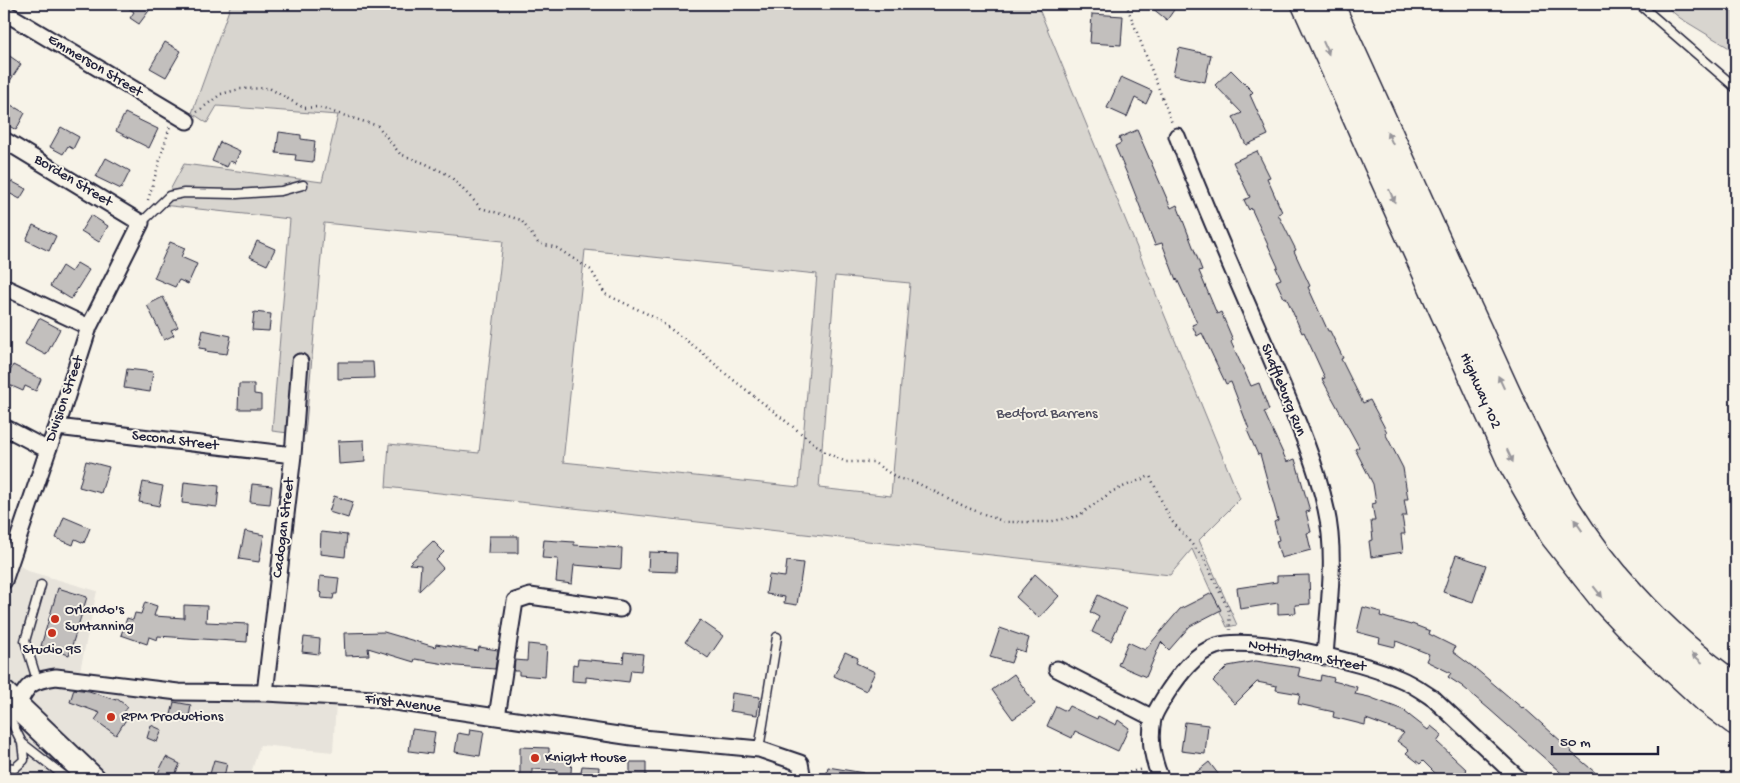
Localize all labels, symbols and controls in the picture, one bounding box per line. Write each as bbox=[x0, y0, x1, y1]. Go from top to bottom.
street label: Emmerson Street bbox=[44, 31, 147, 102]
one-way arrow bbox=[1322, 41, 1330, 55]
one-way arrow bbox=[1386, 131, 1394, 145]
street label: Borden Street bbox=[30, 150, 117, 212]
one-way arrow bbox=[1389, 189, 1397, 203]
street label: Shaffleburg Run bbox=[1256, 341, 1310, 439]
street label: Highway 102 bbox=[1455, 350, 1505, 432]
street label: Division Street bbox=[41, 352, 89, 445]
one-way arrow bbox=[1497, 375, 1505, 389]
park label: Bedford Barrens bbox=[995, 405, 1098, 423]
street label: Second Street bbox=[131, 427, 221, 455]
one-way arrow bbox=[1506, 449, 1514, 463]
street label: Cadogan Street bbox=[269, 475, 299, 579]
one-way arrow bbox=[1573, 518, 1583, 532]
one-way arrow bbox=[1593, 585, 1604, 598]
place label: Orlando's Suntanning bbox=[65, 601, 134, 636]
marker: Orlando's Suntanning bbox=[49, 613, 61, 625]
marker: Studio 95 bbox=[46, 627, 58, 639]
street label: Nottingham Street bbox=[1247, 636, 1369, 677]
place label: Studio 95 bbox=[23, 641, 82, 659]
one-way arrow bbox=[1692, 652, 1704, 664]
street label: First Avenue bbox=[363, 690, 442, 718]
place label: RPM Productions bbox=[121, 708, 224, 726]
marker: RPM Productions bbox=[105, 711, 117, 723]
scale bar bbox=[1552, 723, 1659, 755]
text: 50 m bbox=[1560, 734, 1591, 752]
place label: Knight House bbox=[545, 749, 627, 767]
marker: Knight House bbox=[529, 752, 541, 764]

